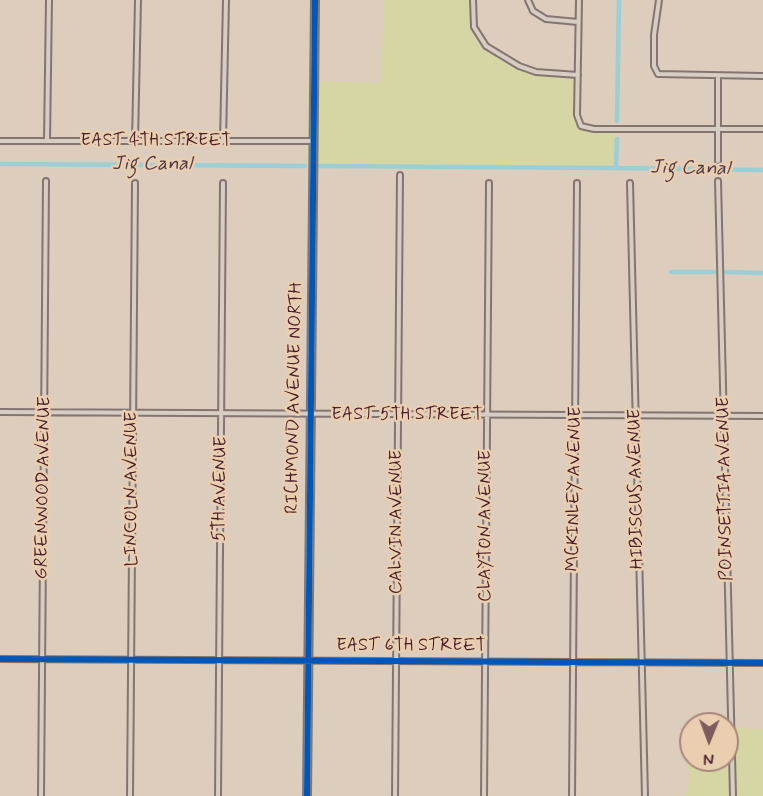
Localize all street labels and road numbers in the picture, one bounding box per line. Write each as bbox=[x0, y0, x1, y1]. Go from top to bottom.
street label: EAST 4TH STREET bbox=[81, 130, 231, 152]
street label: RICHMOND AVENUE NORTH bbox=[282, 282, 308, 514]
street label: GREENWOOD AVENUE bbox=[32, 396, 56, 580]
street label: POINSETTIA AVENUE bbox=[714, 397, 738, 581]
street label: EAST 5TH STREET bbox=[331, 404, 483, 426]
street label: MCKINLEY AVENUE bbox=[563, 406, 587, 572]
street label: HIBISCUS AVENUE bbox=[625, 409, 649, 569]
street label: LINCOLN AVENUE bbox=[121, 412, 143, 566]
street label: 5TH AVENUE bbox=[209, 436, 233, 542]
street label: CALVIN AVENUE bbox=[386, 450, 408, 594]
street label: CLAYTON AVENUE bbox=[475, 450, 497, 602]
street label: EAST 6TH STREET bbox=[336, 635, 486, 657]

